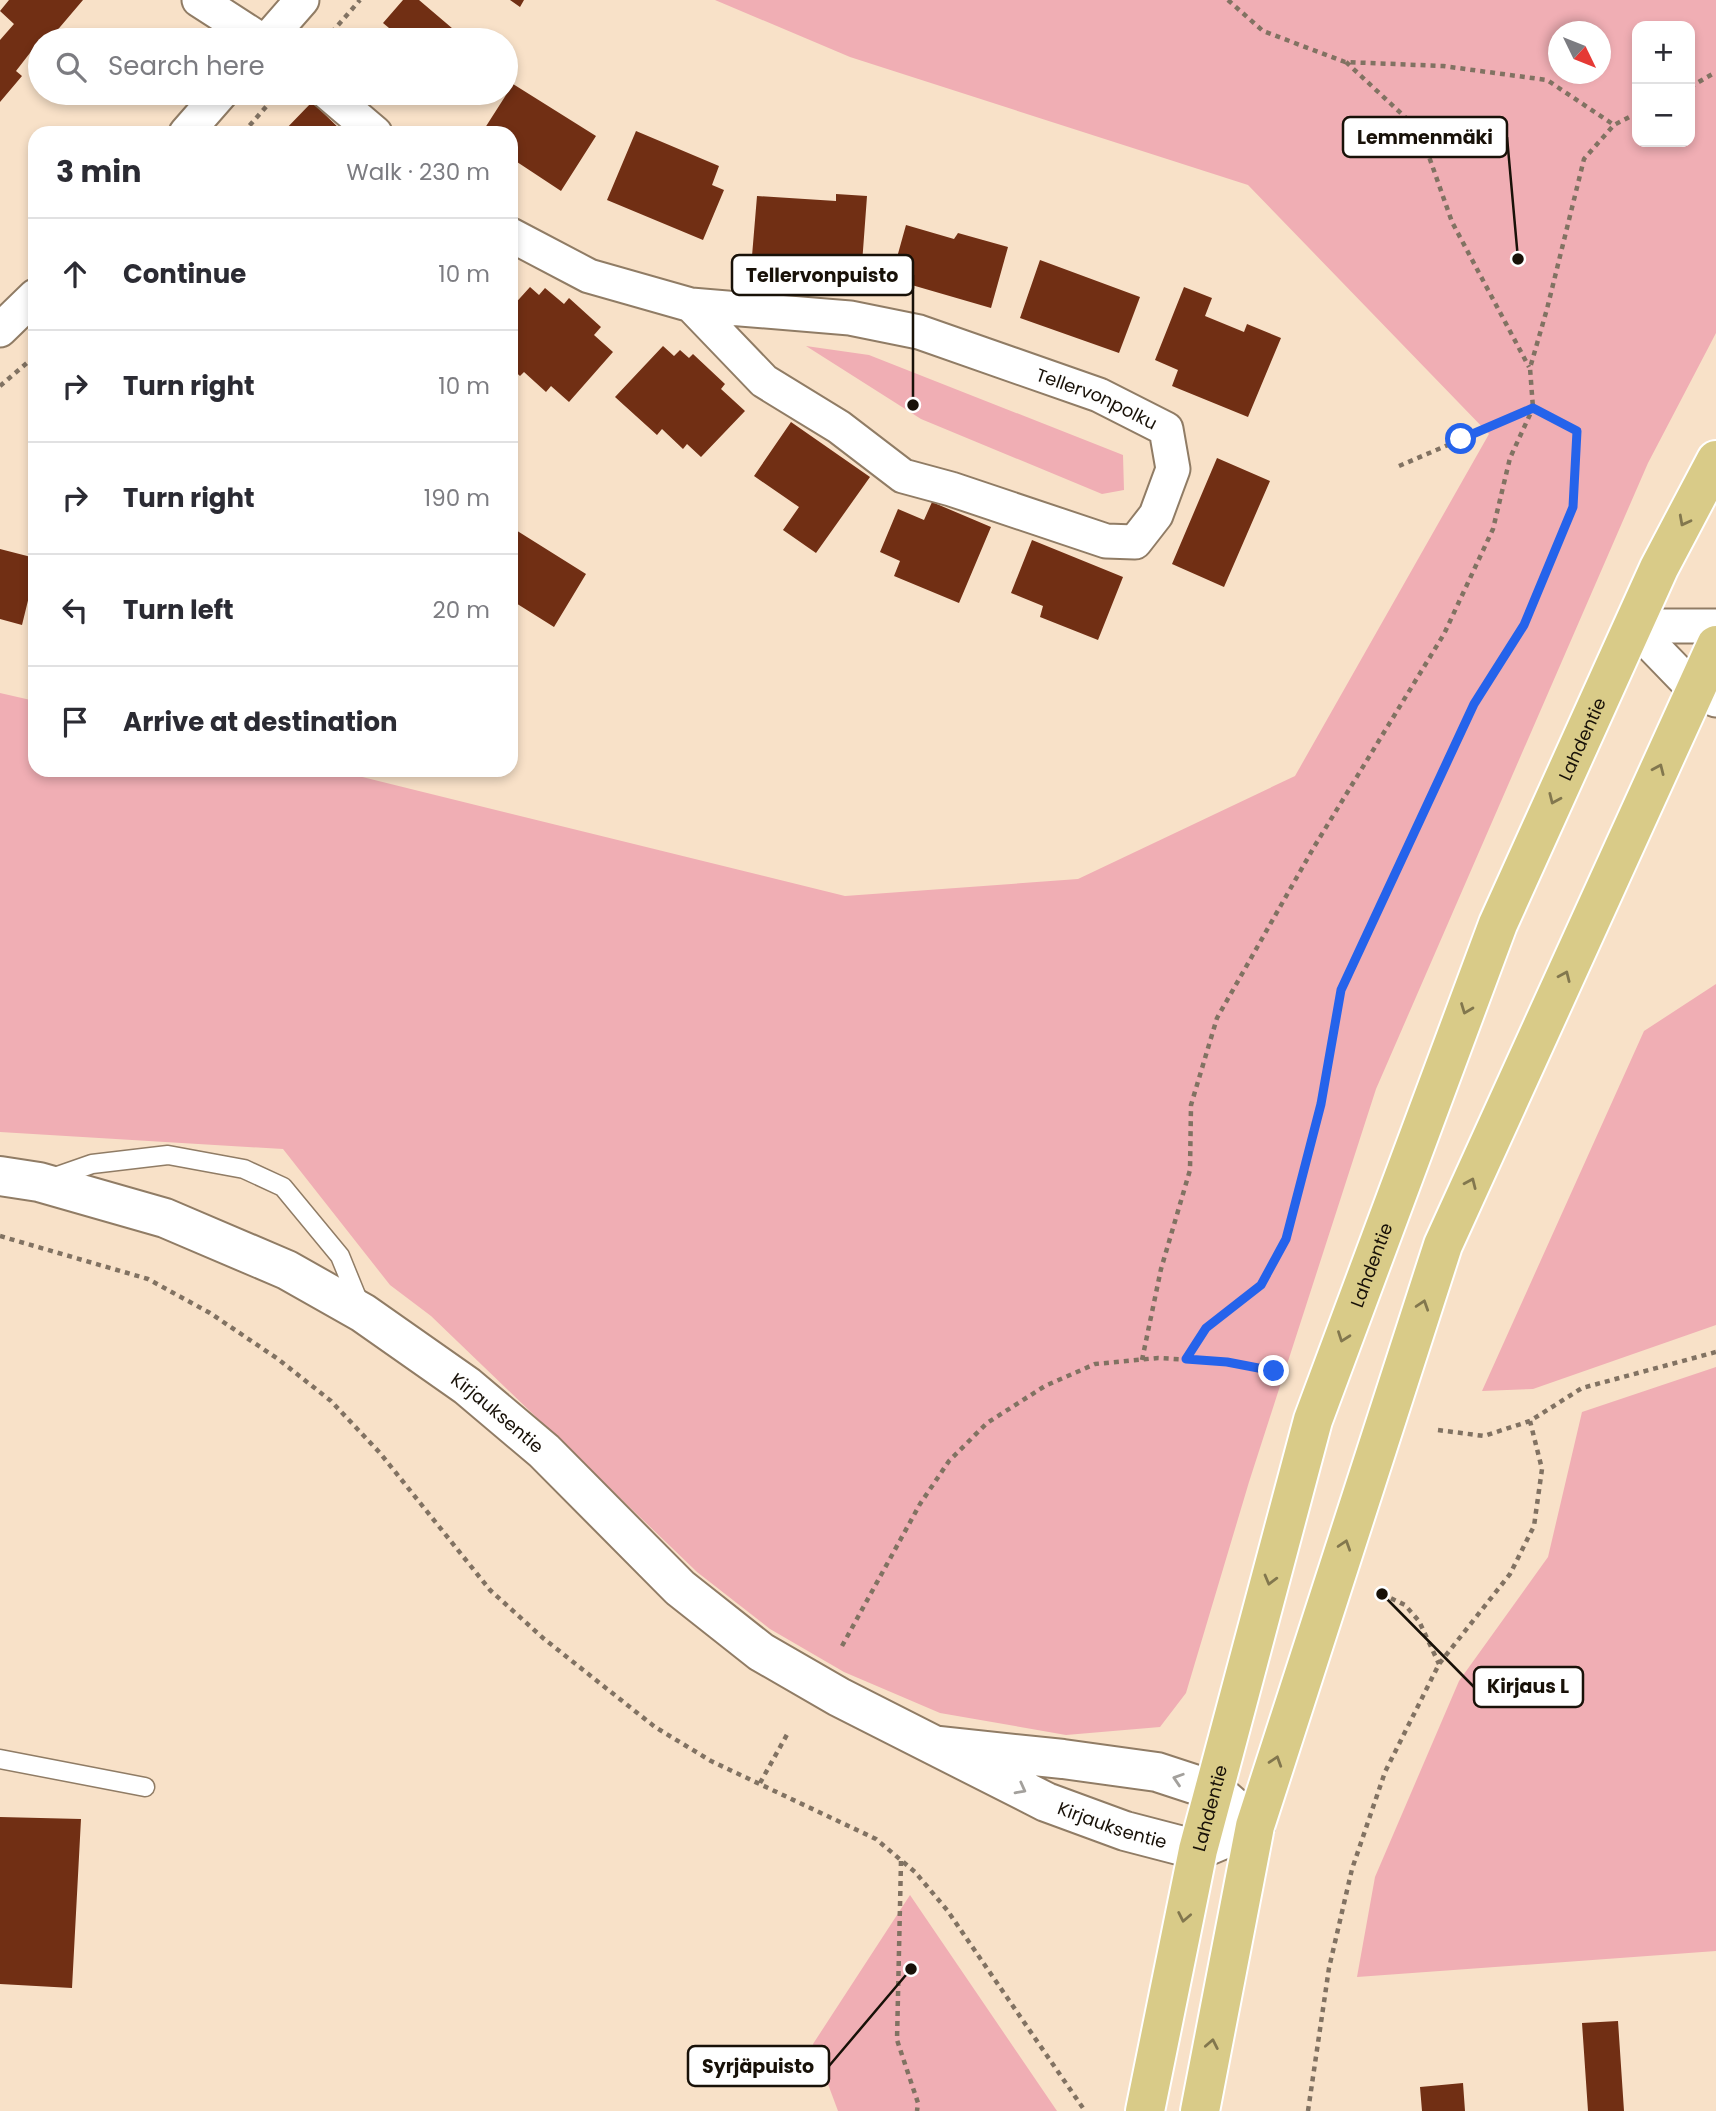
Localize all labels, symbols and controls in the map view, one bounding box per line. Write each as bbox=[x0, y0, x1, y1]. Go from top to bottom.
north arrow bbox=[1548, 21, 1611, 84]
map controls bbox=[1632, 21, 1695, 147]
button: + bbox=[1632, 21, 1695, 84]
search box bbox=[28, 28, 518, 105]
icon: search bbox=[52, 48, 90, 86]
text: Search here bbox=[108, 48, 265, 84]
button: − bbox=[1632, 84, 1695, 147]
callout: Lemmenmäki bbox=[1343, 117, 1507, 157]
text: Lemmenmäki bbox=[1357, 124, 1493, 151]
text: 3 min bbox=[56, 150, 141, 193]
text: Walk · 230 m bbox=[346, 156, 490, 188]
icon: ahead bbox=[56, 255, 94, 293]
callout: Tellervonpuisto bbox=[732, 255, 913, 295]
text: Continue bbox=[123, 256, 246, 292]
text: 10 m bbox=[438, 258, 490, 290]
text: Tellervonpuisto bbox=[746, 262, 898, 289]
street label: Tellervonpolku bbox=[1033, 361, 1162, 435]
icon: right bbox=[56, 367, 94, 405]
text: Turn right bbox=[123, 368, 255, 404]
text: 10 m bbox=[438, 370, 490, 402]
route start bbox=[1445, 423, 1476, 454]
icon: right bbox=[56, 479, 94, 517]
text: Turn right bbox=[123, 480, 255, 516]
text: 190 m bbox=[424, 482, 490, 514]
one-way arrow bbox=[1679, 513, 1693, 526]
icon: left bbox=[56, 591, 94, 629]
text: Turn left bbox=[123, 592, 234, 628]
text: 20 m bbox=[432, 594, 490, 626]
street label: Lahdentie bbox=[1552, 693, 1611, 784]
icon: arrive bbox=[56, 703, 94, 741]
text: Arrive at destination bbox=[123, 704, 398, 740]
one-way arrow bbox=[1651, 763, 1665, 776]
one-way arrow bbox=[1548, 792, 1562, 805]
one-way arrow bbox=[1557, 971, 1571, 983]
one-way arrow bbox=[1460, 1002, 1474, 1014]
one-way arrow bbox=[1463, 1178, 1477, 1190]
street label: Lahdentie bbox=[1344, 1219, 1398, 1311]
one-way arrow bbox=[1415, 1299, 1429, 1312]
one-way arrow bbox=[1337, 1330, 1351, 1342]
route end bbox=[1258, 1355, 1289, 1386]
street label: Kirjauksentie bbox=[446, 1366, 549, 1458]
one-way arrow bbox=[1337, 1539, 1351, 1551]
one-way arrow bbox=[1264, 1574, 1278, 1586]
callout: Kirjaus L bbox=[1474, 1667, 1583, 1707]
text: Kirjaus L bbox=[1487, 1673, 1569, 1700]
one-way arrow bbox=[1267, 1756, 1282, 1768]
street label: Lahdentie bbox=[1186, 1762, 1233, 1854]
one-way arrow bbox=[1172, 1772, 1184, 1787]
one-way arrow bbox=[1014, 1781, 1026, 1794]
street label: Kirjauksentie bbox=[1054, 1795, 1170, 1854]
one-way arrow bbox=[1178, 1911, 1193, 1923]
one-way arrow bbox=[1204, 2038, 1219, 2050]
callout: Syrjäpuisto bbox=[688, 2046, 829, 2086]
text: Syrjäpuisto bbox=[702, 2053, 814, 2080]

